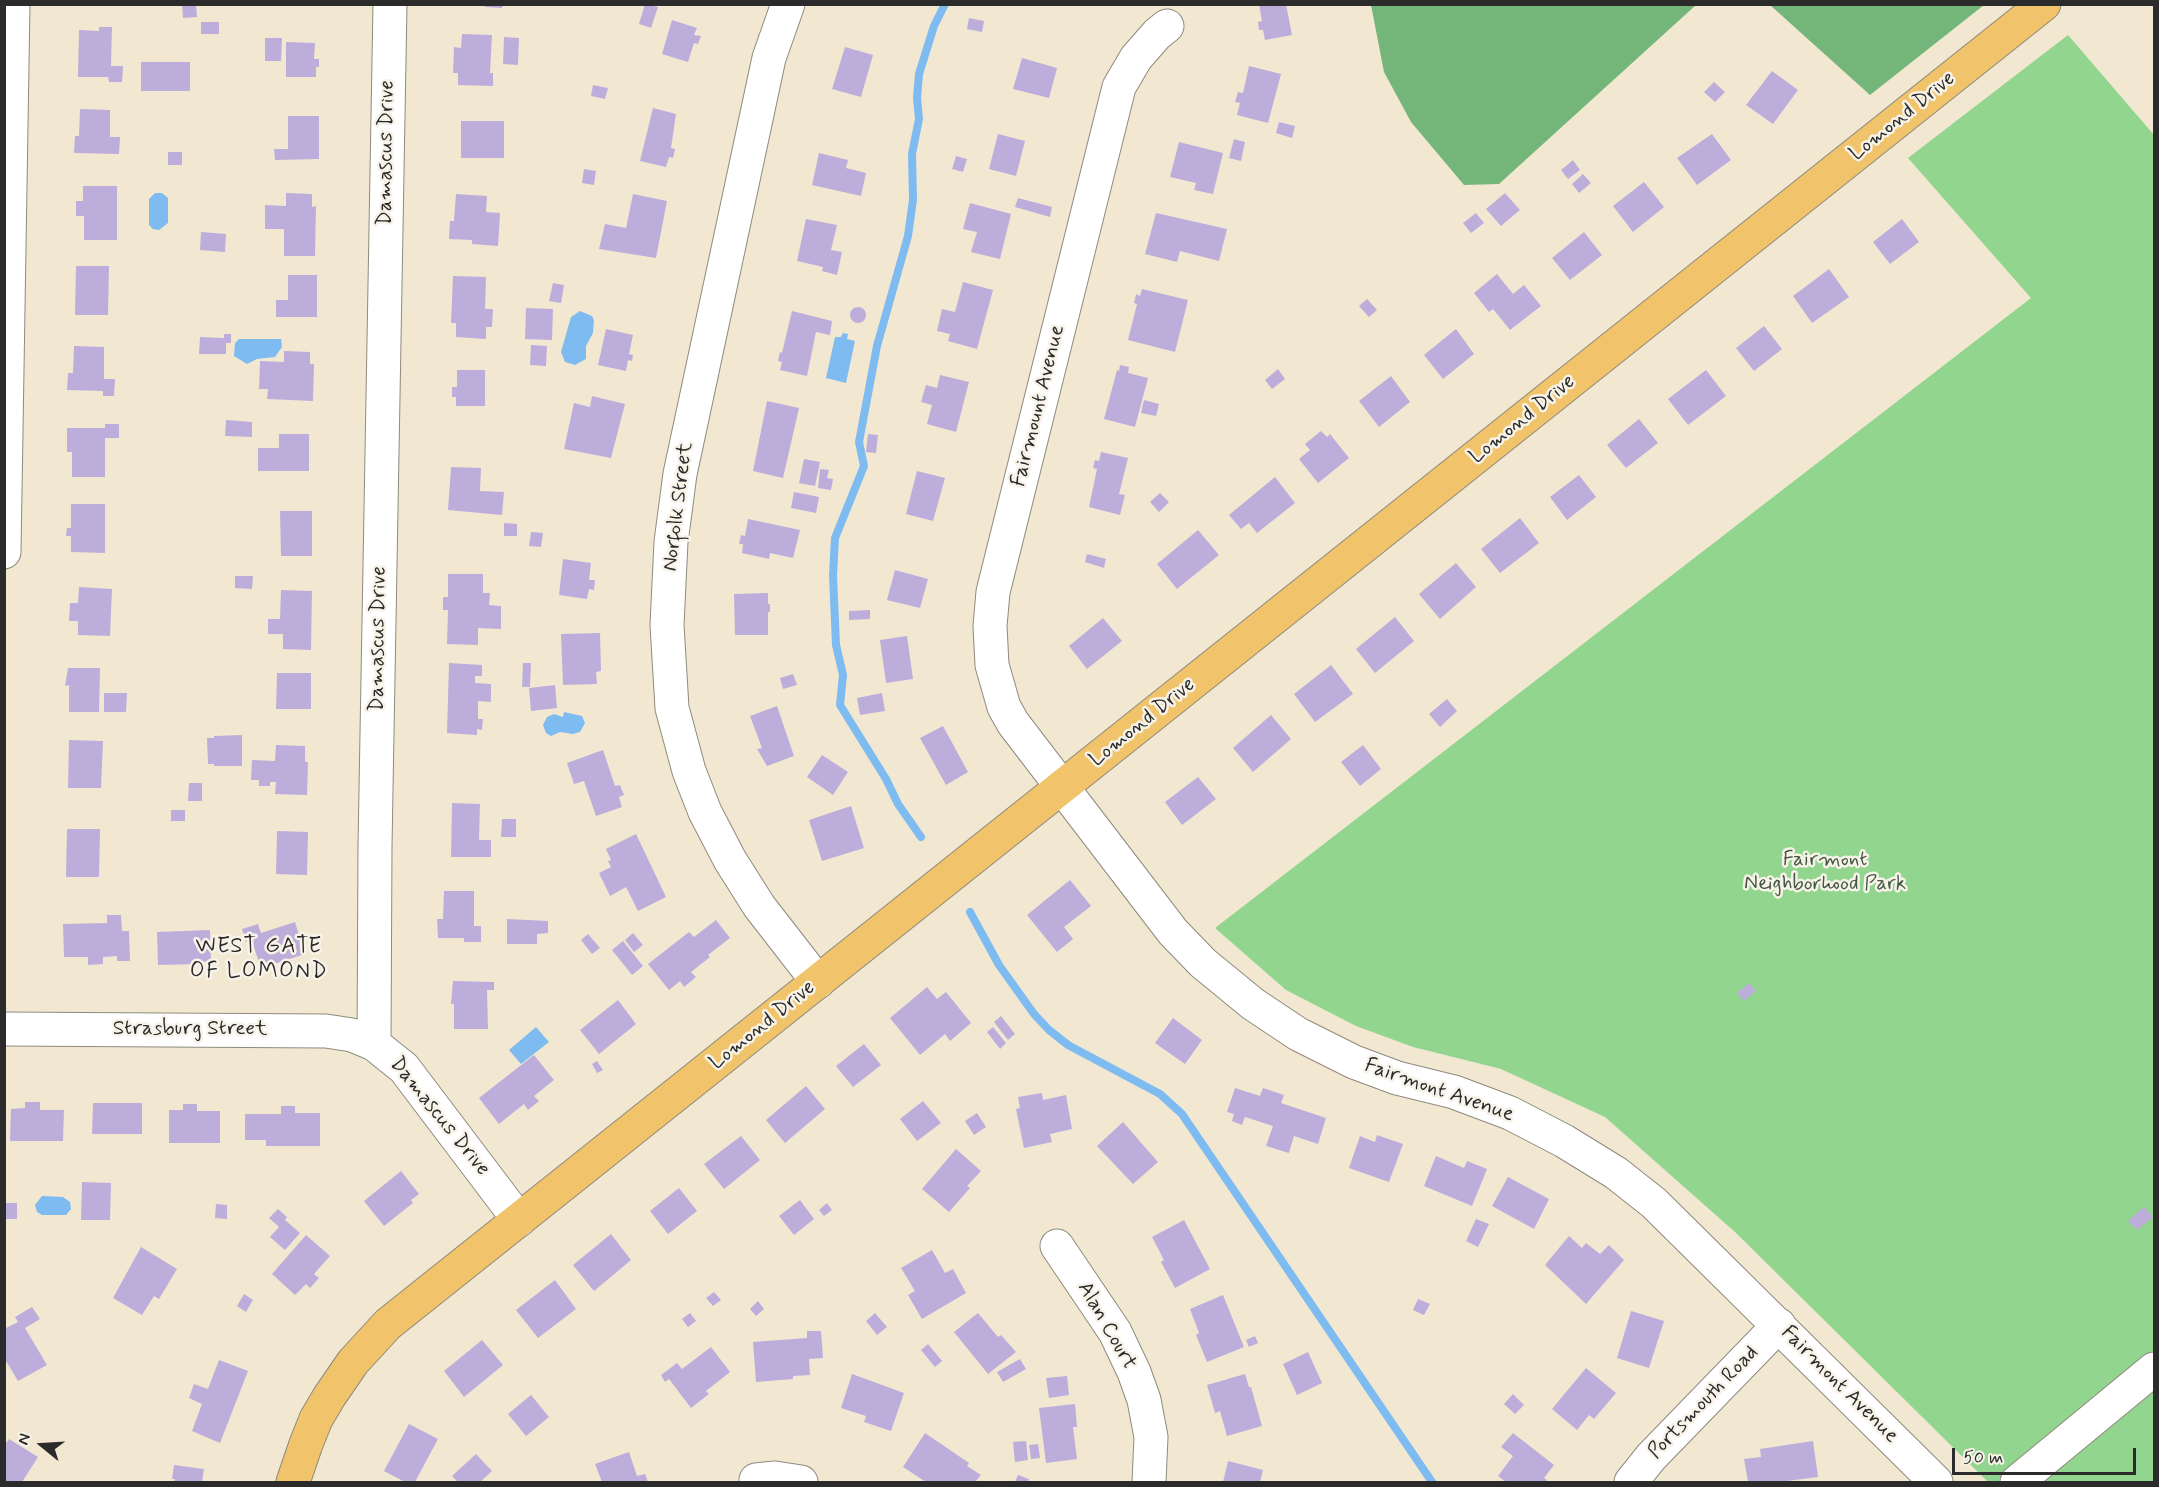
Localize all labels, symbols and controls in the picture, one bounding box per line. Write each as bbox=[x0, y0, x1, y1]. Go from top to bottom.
street label: Lomond Drive bbox=[1845, 67, 1961, 167]
street label: Damascus Drive bbox=[373, 80, 401, 226]
street label: Fairmount Avenue bbox=[1007, 323, 1071, 489]
street label: Lomond Drive bbox=[1465, 370, 1581, 470]
street label: Norfolk Street bbox=[659, 441, 699, 573]
street label: Damascus Drive bbox=[365, 566, 393, 712]
street label: Lomond Drive bbox=[1085, 673, 1201, 773]
park label: Fairmont Neighborhood Park bbox=[1744, 848, 1906, 898]
district label: WEST GATE OF LOMOND bbox=[190, 934, 328, 986]
street label: Lomond Drive bbox=[705, 976, 821, 1076]
street label: Strasburg Street bbox=[113, 1017, 267, 1043]
street label: Damascus Drive bbox=[383, 1053, 495, 1181]
street label: Fairmont Avenue bbox=[1361, 1054, 1517, 1128]
street label: Alan Court bbox=[1071, 1278, 1141, 1374]
street label: Fairmont Avenue bbox=[1775, 1321, 1903, 1449]
street label: Portsmouth Road bbox=[1644, 1341, 1764, 1465]
north arrow bbox=[12, 1415, 72, 1475]
text: N bbox=[13, 1431, 36, 1448]
scale bar bbox=[1955, 1436, 2140, 1474]
text: 50 m bbox=[1963, 1446, 2003, 1470]

